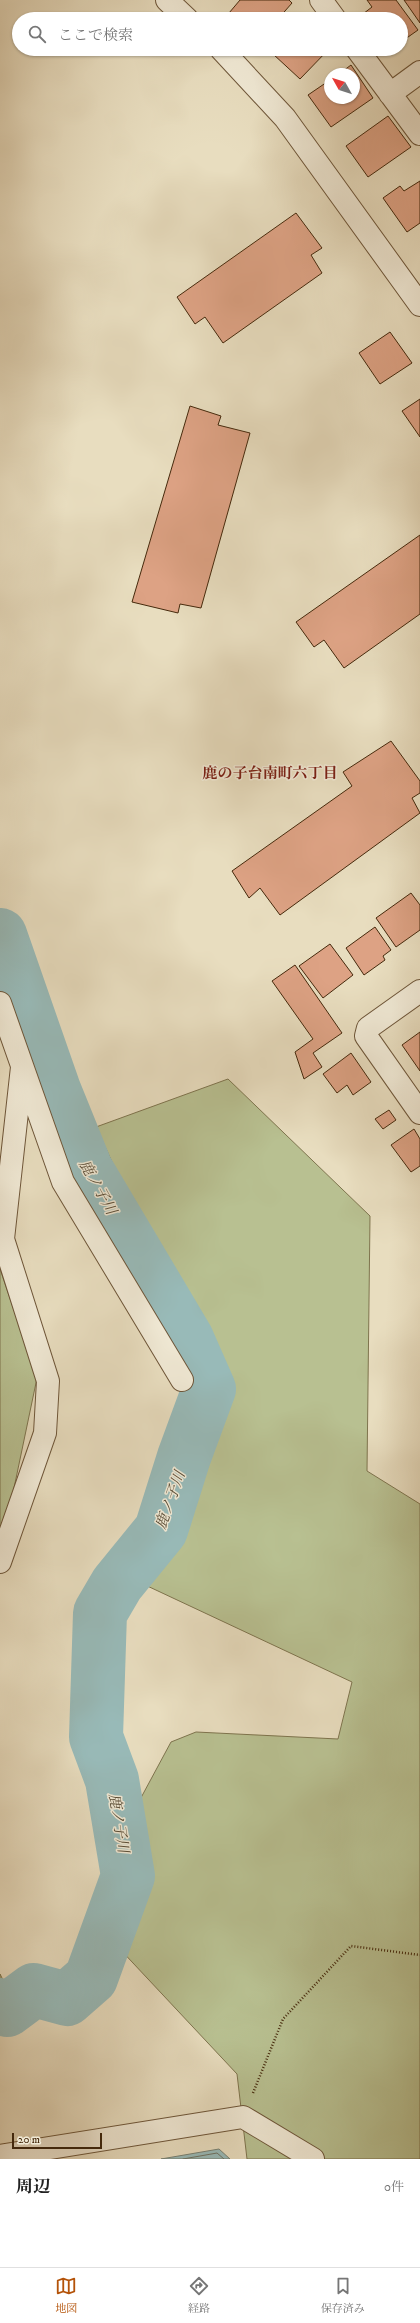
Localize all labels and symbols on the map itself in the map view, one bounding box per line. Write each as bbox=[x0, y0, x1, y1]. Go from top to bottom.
north arrow bbox=[324, 68, 360, 104]
district label: 鹿の子台南町六丁目 bbox=[202, 764, 338, 783]
water label: 鹿ノ子川 bbox=[75, 1156, 121, 1220]
water label: 鹿ノ子川 bbox=[151, 1467, 190, 1532]
water label: 鹿ノ子川 bbox=[104, 1792, 133, 1856]
scale bar bbox=[12, 2131, 102, 2150]

